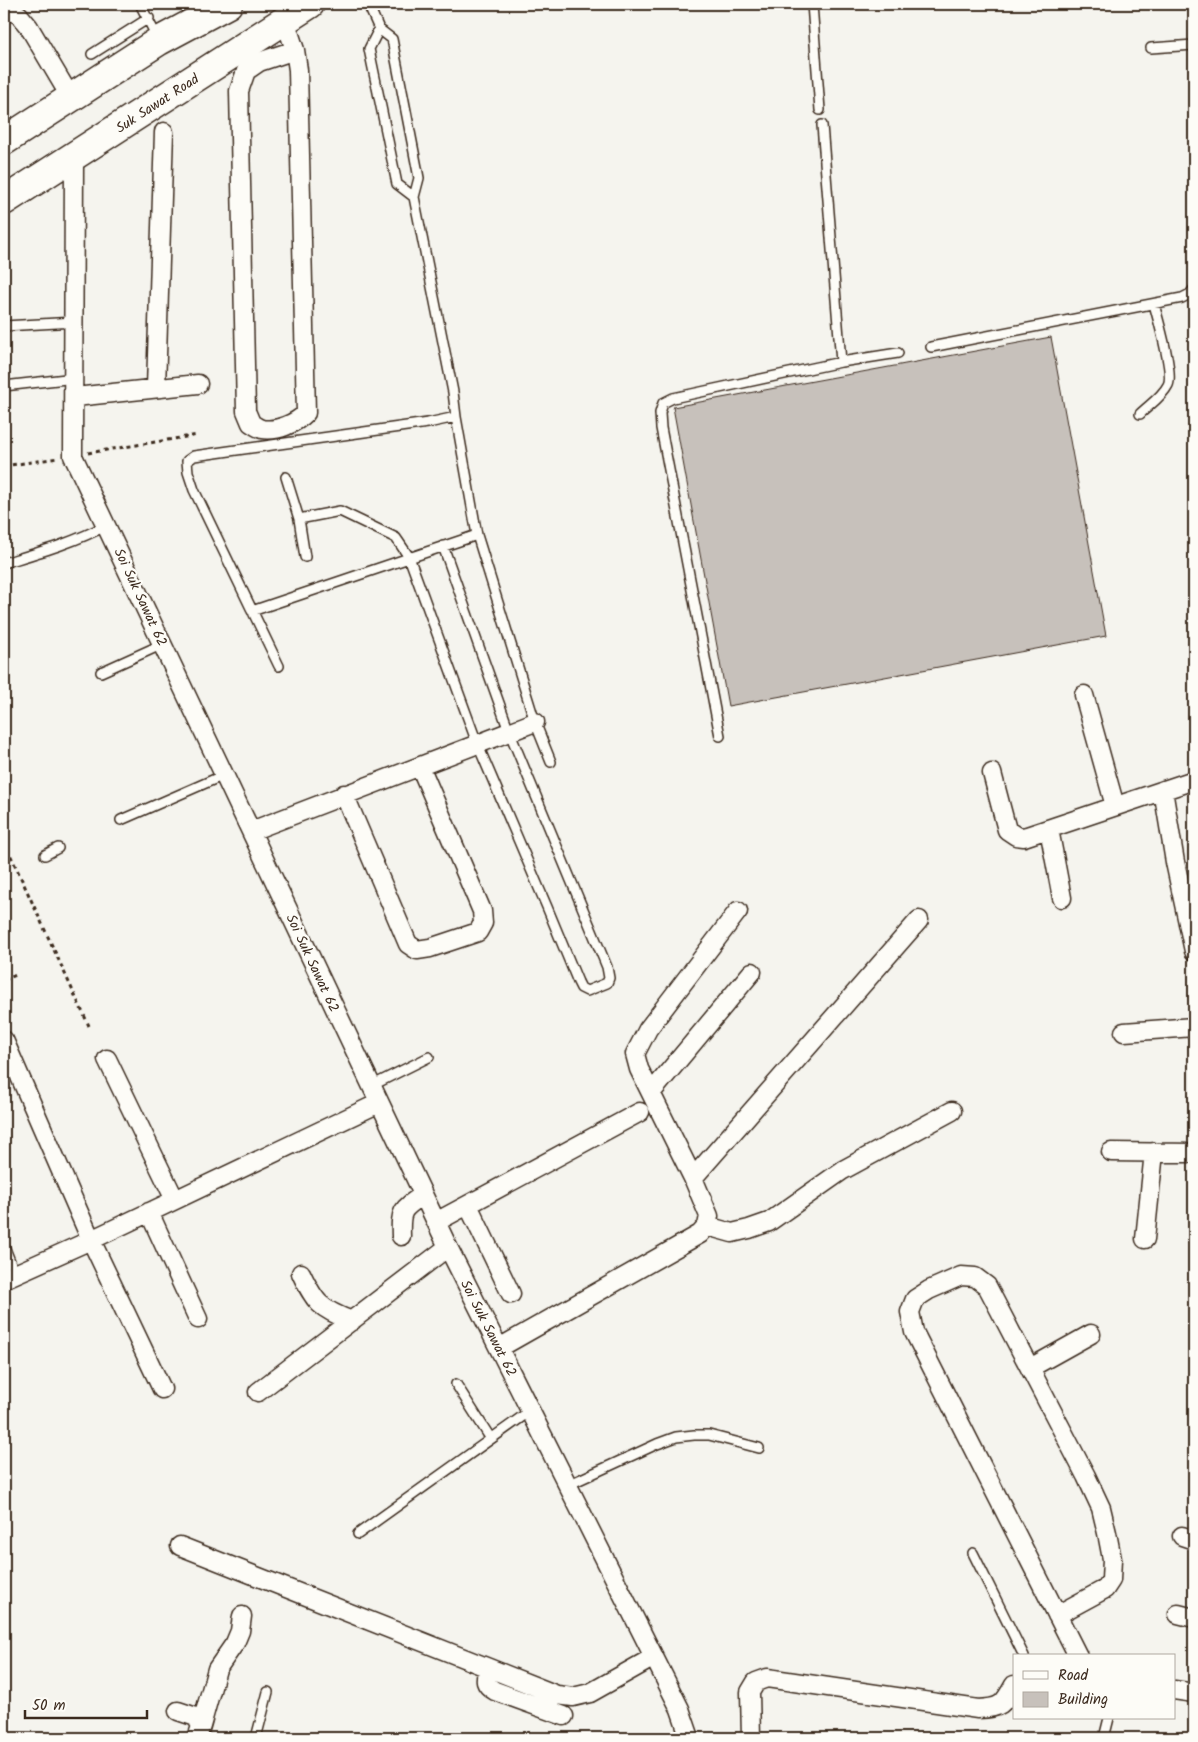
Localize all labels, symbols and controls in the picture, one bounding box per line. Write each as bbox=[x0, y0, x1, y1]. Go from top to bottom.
street label: Suk Sawat Road bbox=[112, 68, 204, 139]
street label: Soi Suk Sawat 62 bbox=[108, 545, 172, 650]
street label: Soi Suk Sawat 62 bbox=[280, 911, 344, 1016]
street label: Soi Suk Sawat 62 bbox=[454, 1276, 522, 1381]
legend bbox=[1013, 1654, 1176, 1720]
text: Road bbox=[1058, 1664, 1089, 1688]
scale bar bbox=[25, 1687, 148, 1719]
text: Building bbox=[1058, 1688, 1108, 1712]
text: 50 m bbox=[32, 1694, 66, 1718]

